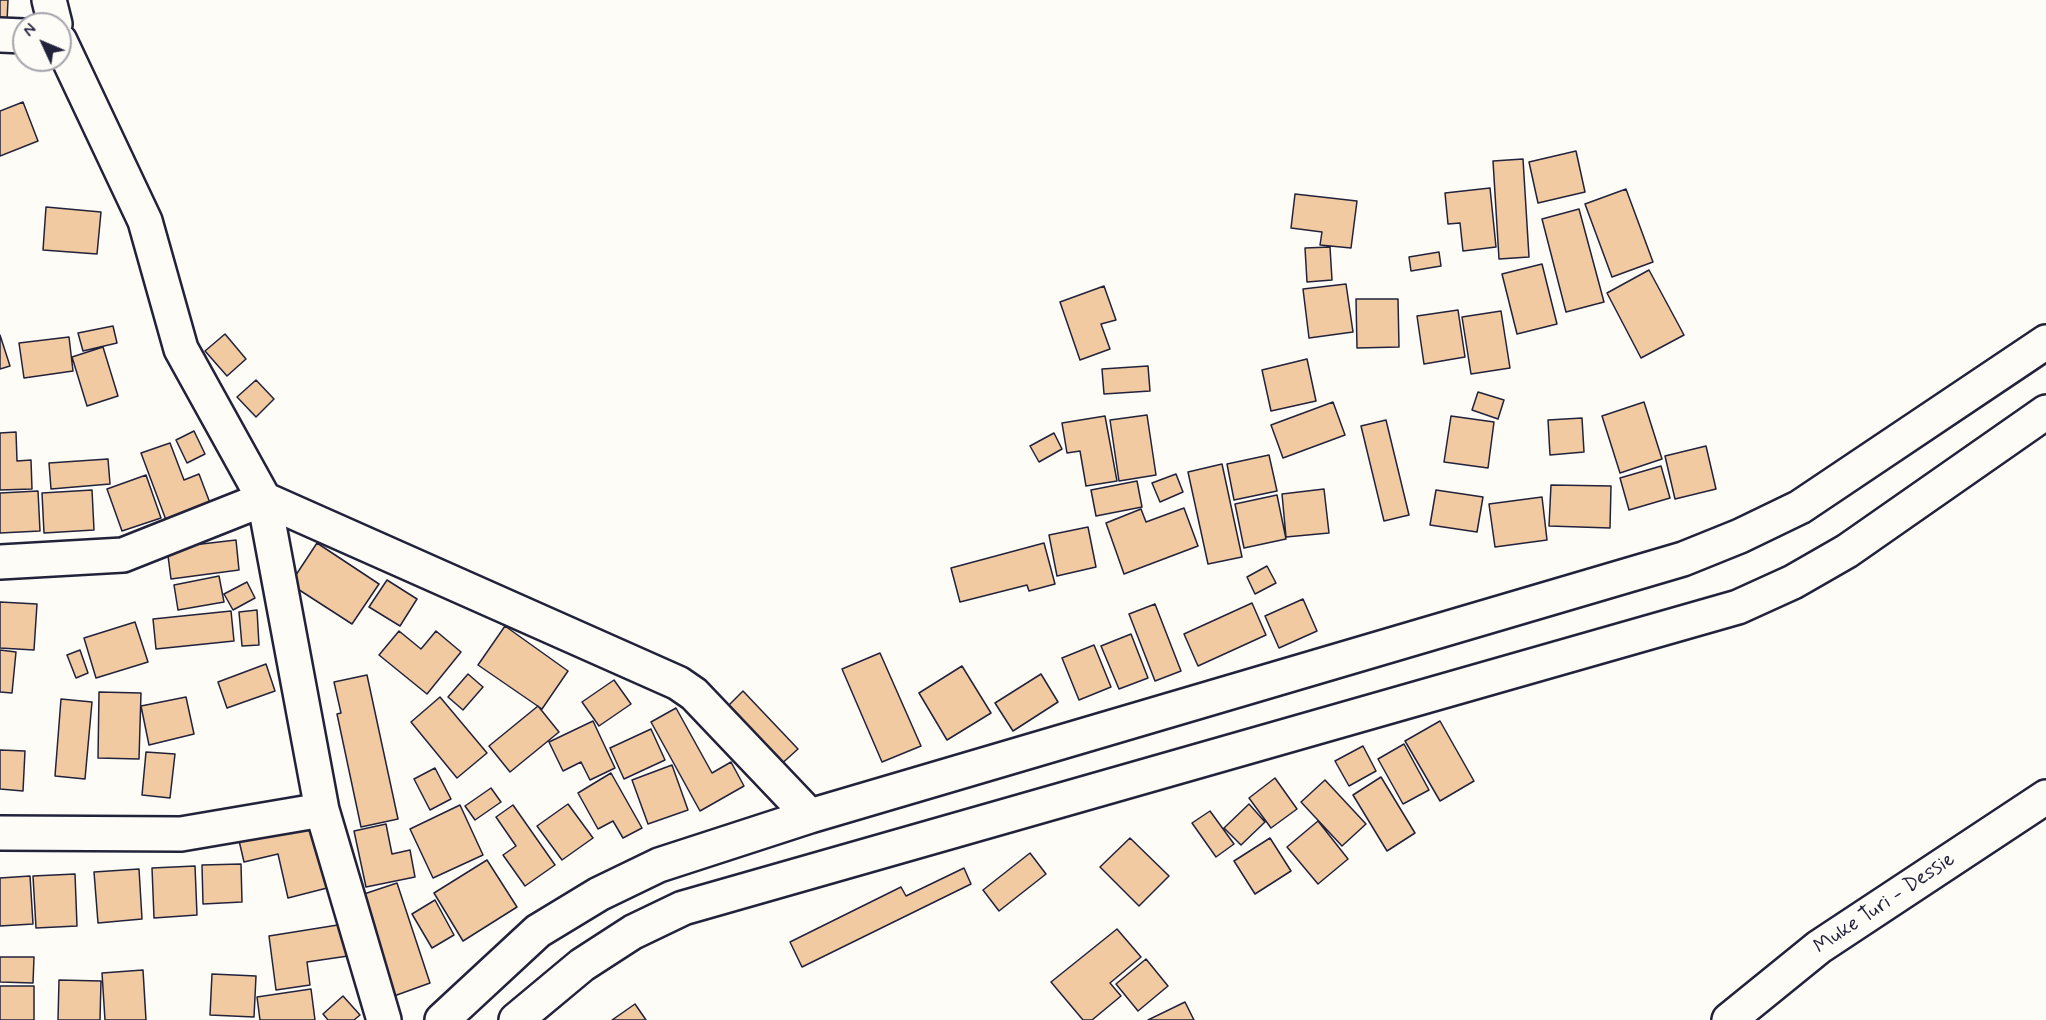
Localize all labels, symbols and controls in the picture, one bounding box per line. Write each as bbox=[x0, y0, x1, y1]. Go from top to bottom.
north arrow bbox=[12, 12, 72, 72]
text: N bbox=[19, 19, 41, 42]
street label: Muke Turi - Dessie bbox=[1810, 848, 1960, 960]

